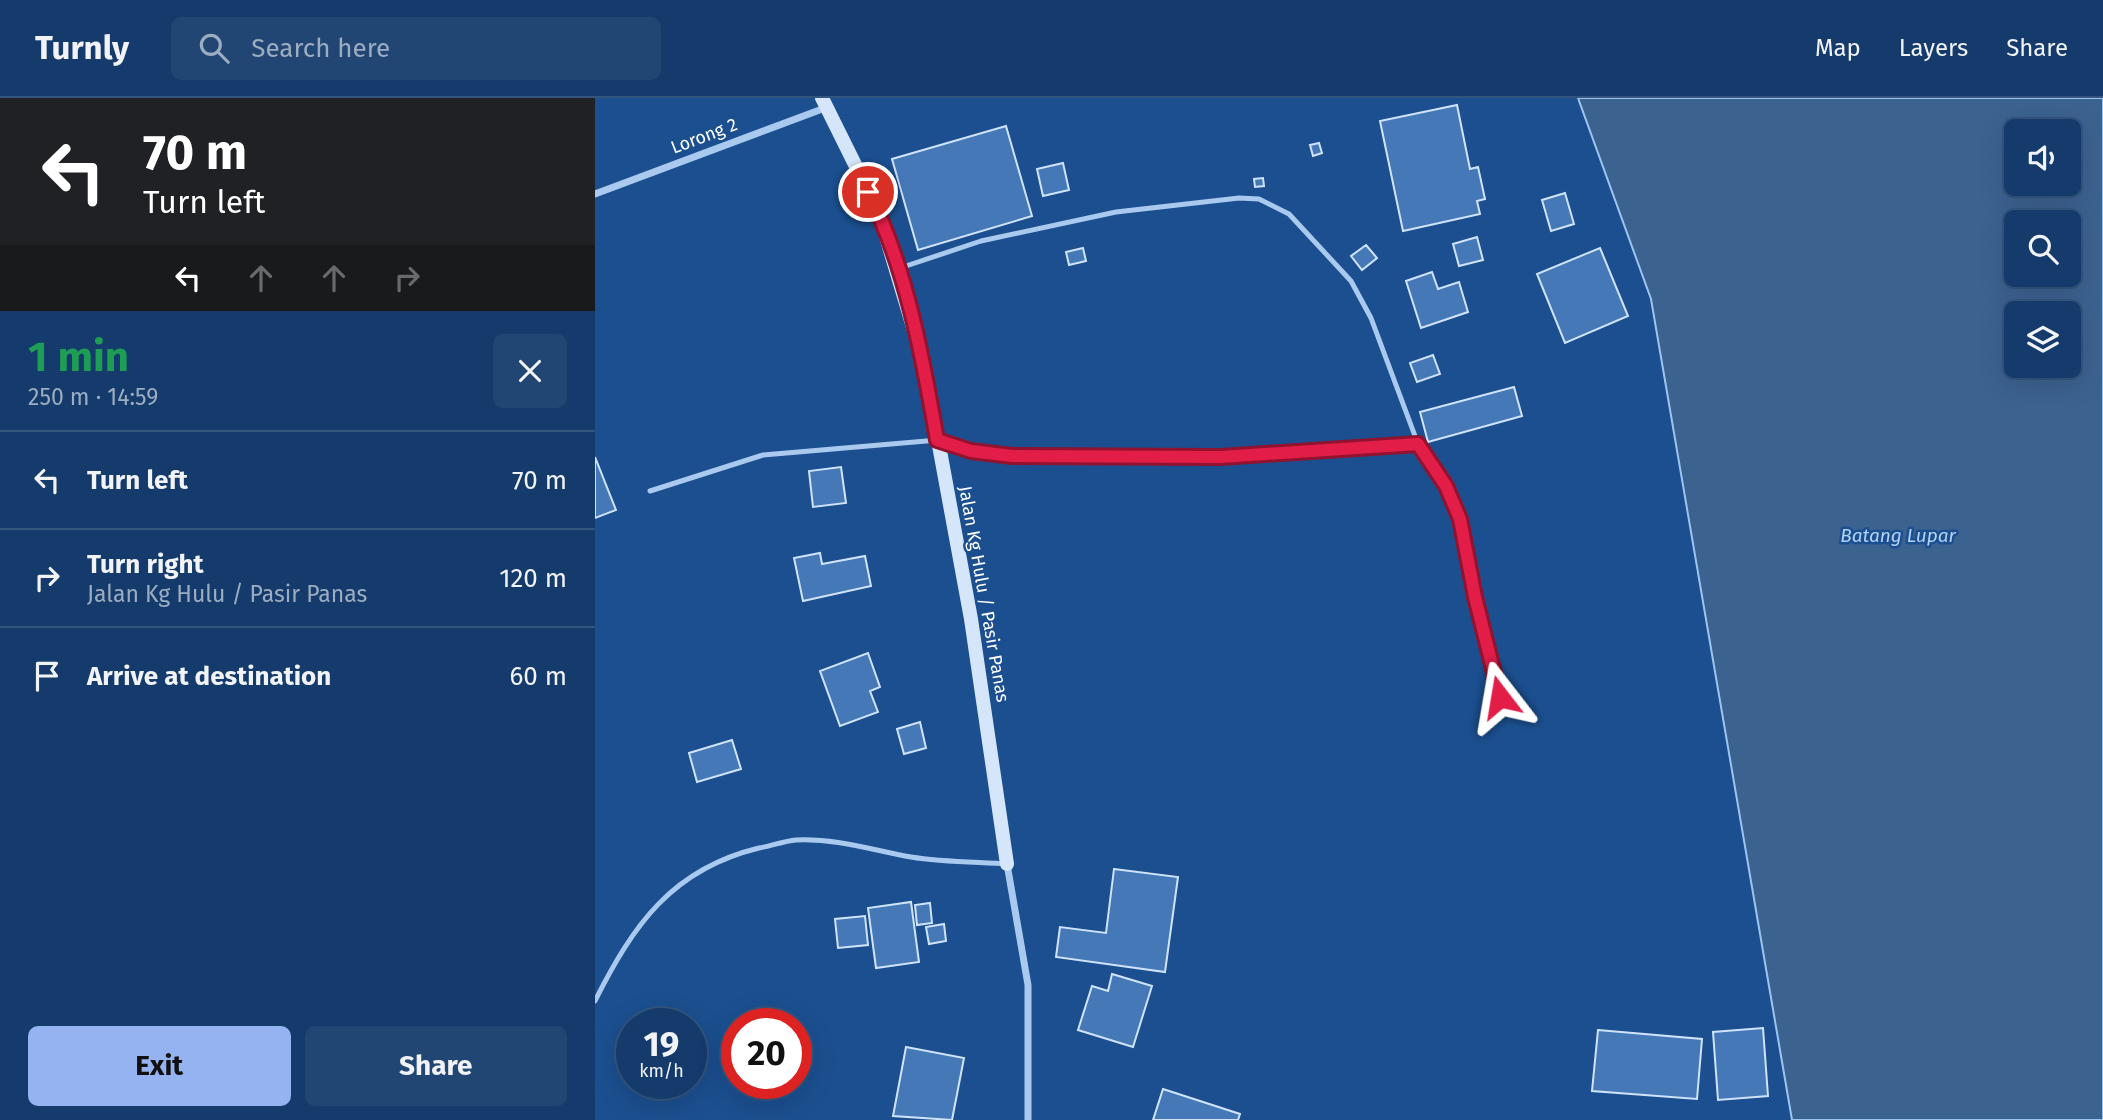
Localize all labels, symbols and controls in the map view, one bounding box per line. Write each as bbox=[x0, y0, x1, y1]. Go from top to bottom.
search box bbox=[171, 17, 661, 80]
text: Turnly bbox=[35, 28, 129, 68]
icon: search bbox=[195, 29, 233, 67]
text: Search here bbox=[251, 33, 390, 64]
text: Map bbox=[1815, 34, 1861, 62]
text: Layers bbox=[1899, 34, 1968, 62]
text: Share bbox=[2006, 34, 2068, 62]
street label: Lorong 2 bbox=[668, 113, 740, 159]
map controls bbox=[2004, 119, 2081, 378]
button: sound bbox=[2004, 119, 2081, 196]
text: 70 m bbox=[143, 123, 247, 182]
icon: left bbox=[28, 126, 119, 217]
pin bbox=[838, 162, 898, 222]
icon: arrive bbox=[849, 173, 887, 211]
text: Turn left bbox=[143, 183, 265, 221]
button: search bbox=[2004, 210, 2081, 287]
icon: left bbox=[169, 259, 207, 297]
icon: ahead bbox=[242, 259, 280, 297]
icon: ahead bbox=[315, 259, 353, 297]
icon: right bbox=[388, 259, 426, 297]
button: layers bbox=[2004, 301, 2081, 378]
text: 1 min bbox=[28, 332, 129, 382]
button: close bbox=[493, 334, 567, 408]
text: 250 m · 14:59 bbox=[28, 383, 158, 411]
icon: left bbox=[28, 461, 66, 499]
text: Turn left bbox=[87, 465, 188, 496]
text: 70 m bbox=[512, 465, 567, 496]
street label: Jalan Kg Hulu / Pasir Panas bbox=[954, 484, 1014, 704]
water label: Batang Lupar bbox=[1840, 524, 1956, 547]
text: Turn right bbox=[87, 549, 204, 580]
icon: right bbox=[28, 559, 66, 597]
text: 120 m bbox=[499, 563, 567, 594]
text: Jalan Kg Hulu / Pasir Panas bbox=[87, 580, 367, 608]
icon: arrive bbox=[28, 657, 66, 695]
position arrow bbox=[1463, 660, 1537, 734]
text: Arrive at destination bbox=[87, 661, 331, 692]
text: 60 m bbox=[509, 661, 567, 692]
speed limit sign: 20 bbox=[721, 1008, 812, 1099]
text: 19 bbox=[644, 1023, 679, 1065]
button: Exit bbox=[28, 1026, 291, 1106]
button: Share bbox=[305, 1026, 567, 1106]
text: km/h bbox=[639, 1060, 684, 1082]

